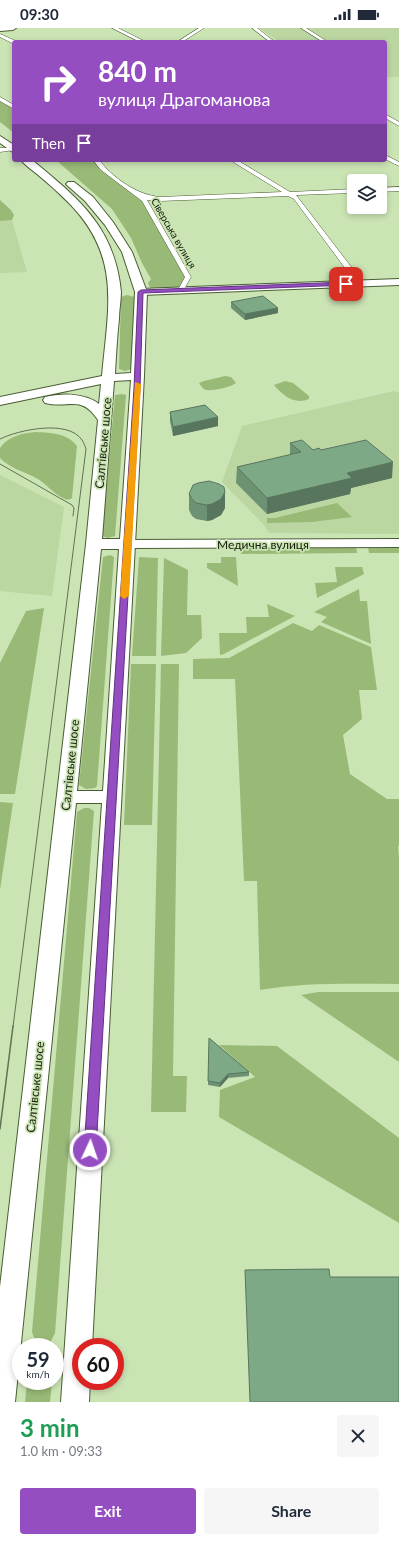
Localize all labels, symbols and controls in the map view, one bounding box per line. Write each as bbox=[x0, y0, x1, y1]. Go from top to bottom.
text: 09:30 bbox=[20, 5, 59, 23]
text: 840 m bbox=[98, 54, 177, 88]
icon: right bbox=[32, 56, 84, 108]
text: вулиця Драгоманова bbox=[98, 88, 270, 110]
icon: arrive bbox=[73, 132, 95, 154]
text: Then bbox=[32, 134, 65, 152]
map controls bbox=[347, 174, 387, 214]
button: layers bbox=[347, 174, 387, 214]
street label: Сіверська вулиця bbox=[149, 196, 199, 270]
pin bbox=[329, 267, 363, 301]
icon: arrive bbox=[335, 273, 357, 295]
street label: Салтівське шосе bbox=[92, 397, 114, 489]
street label: Медична вулиця bbox=[217, 537, 309, 552]
street label: Салтівське шосе bbox=[58, 719, 82, 811]
street label: Салтівське шосе bbox=[23, 1041, 47, 1133]
position arrow bbox=[69, 1129, 111, 1171]
speed limit sign: 60 bbox=[72, 1338, 124, 1390]
text: 59 bbox=[26, 1347, 50, 1371]
text: km/h bbox=[26, 1368, 50, 1380]
text: 3 min bbox=[20, 1413, 80, 1442]
button: close bbox=[337, 1415, 379, 1457]
text: 1.0 km · 09:33 bbox=[20, 1443, 102, 1459]
button: Exit bbox=[20, 1488, 196, 1534]
button: Share bbox=[204, 1488, 379, 1534]

